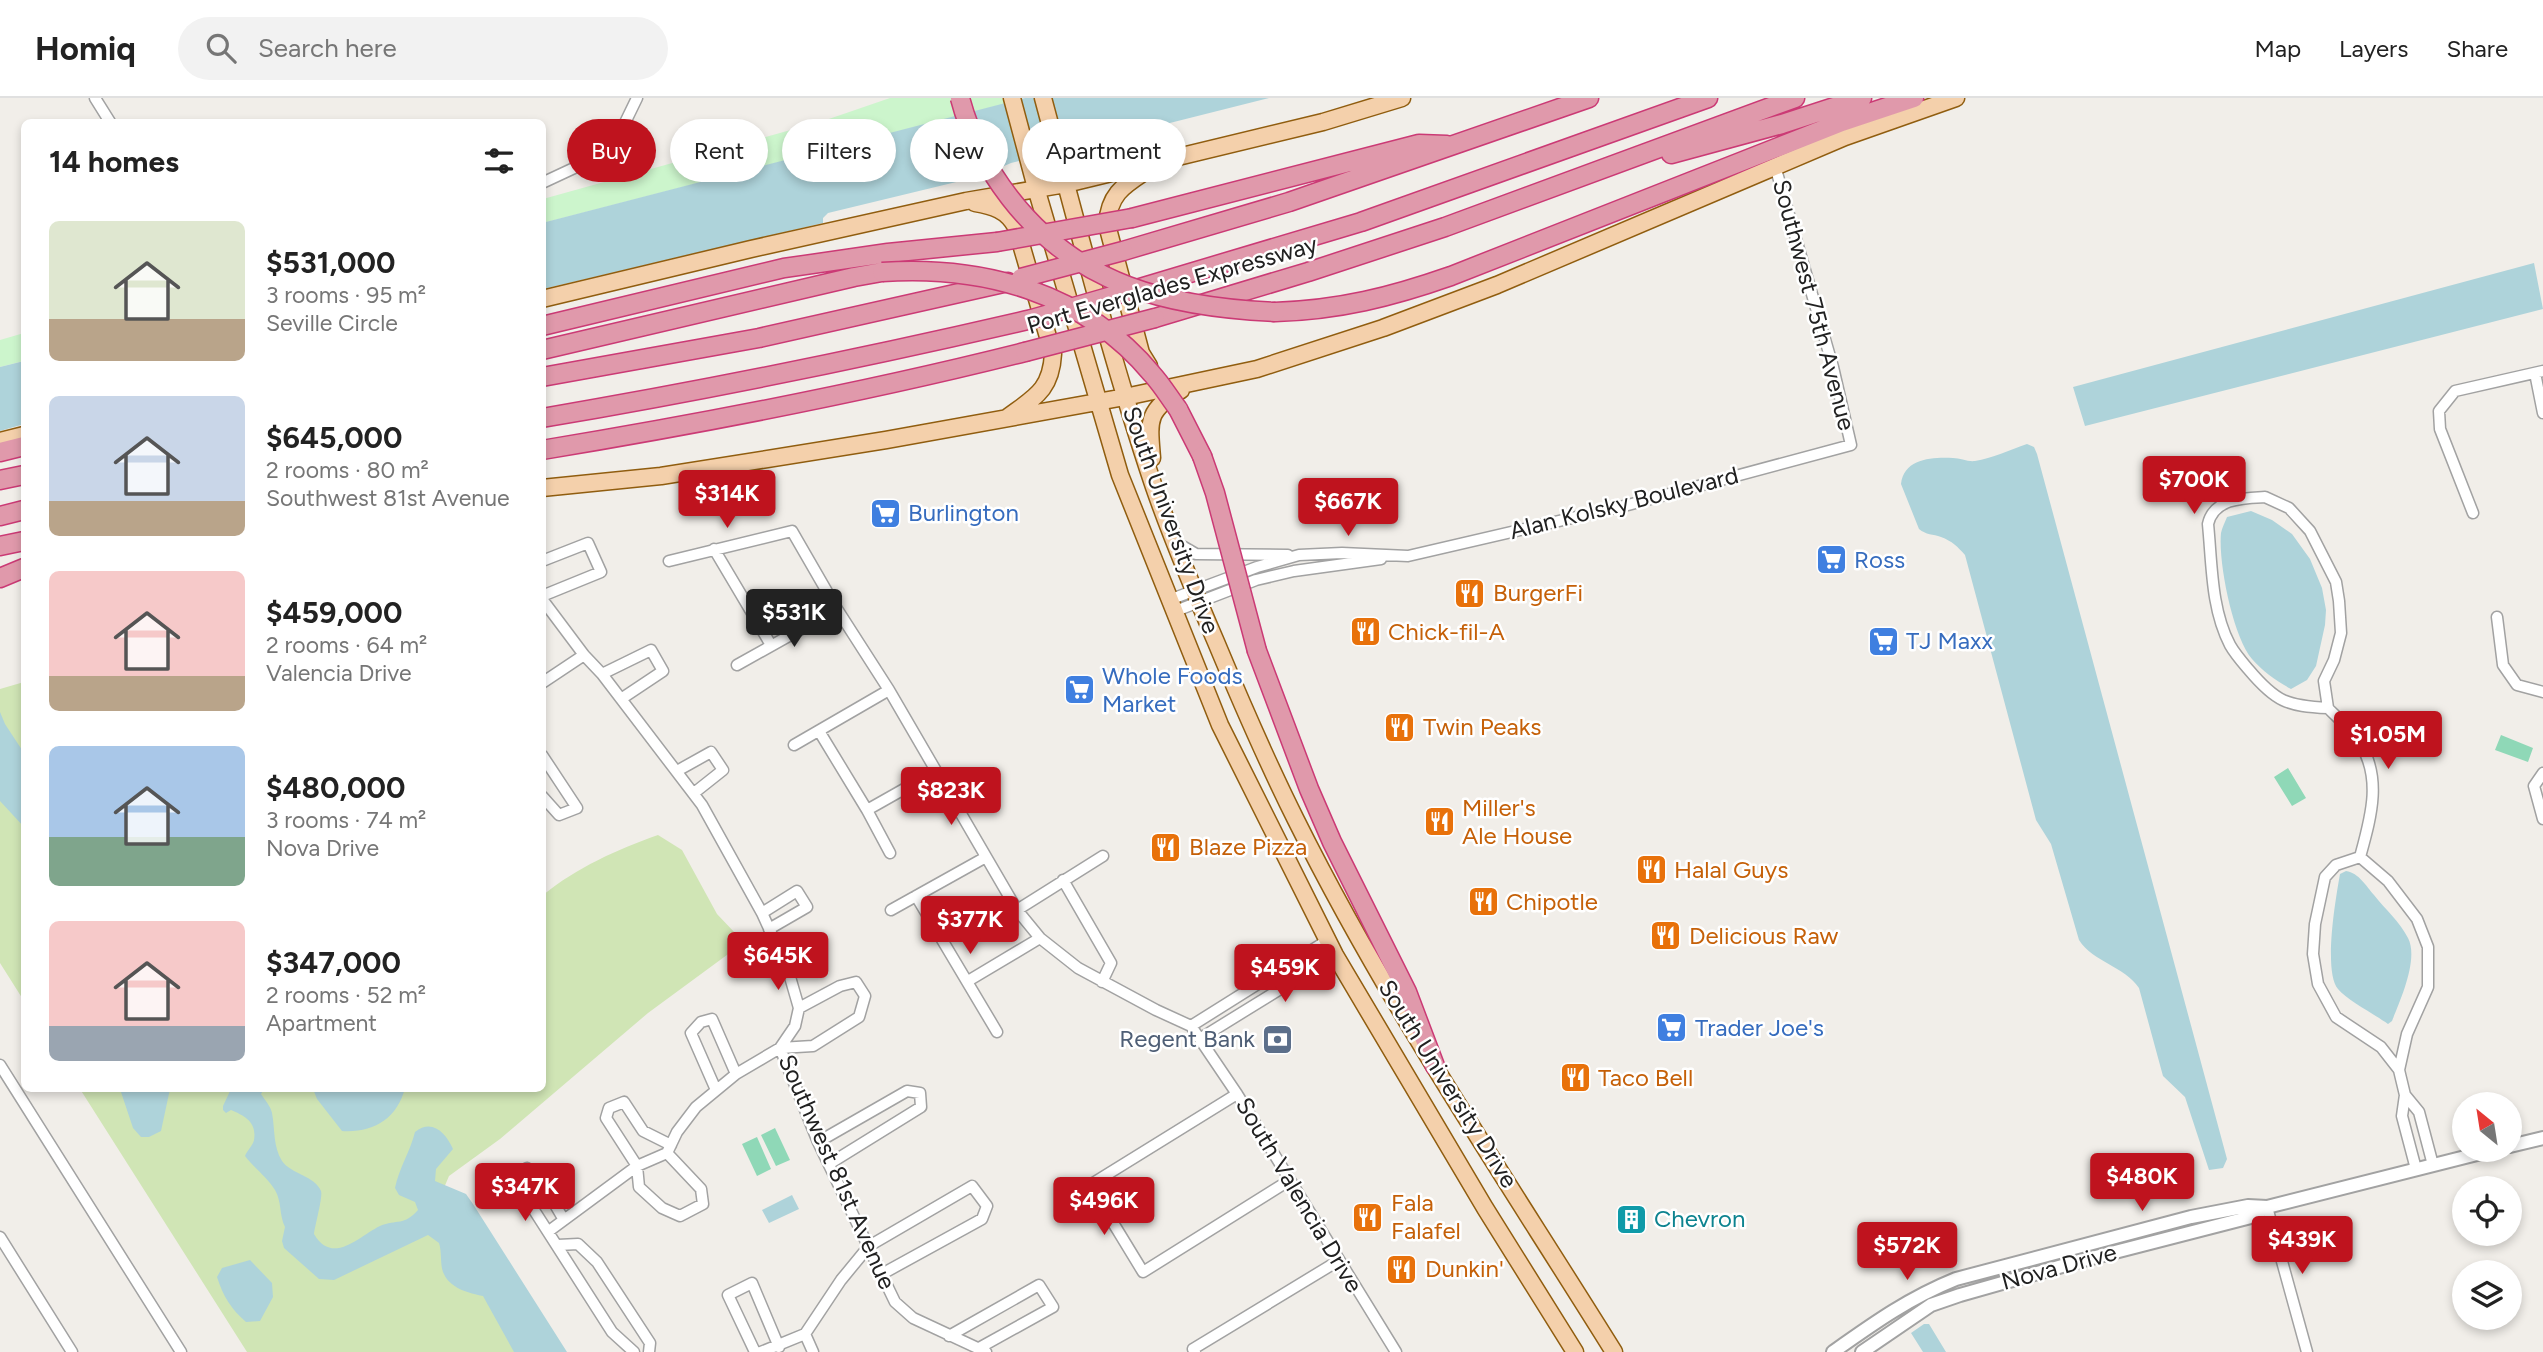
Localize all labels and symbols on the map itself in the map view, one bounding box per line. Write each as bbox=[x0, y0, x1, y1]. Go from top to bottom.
street label: Southwest 75th Avenue bbox=[1767, 176, 1862, 433]
street label: Port Everglades Expressway bbox=[1023, 229, 1321, 340]
street label: South University Drive bbox=[1117, 402, 1226, 637]
pin: $700K bbox=[2145, 456, 2243, 516]
street label: Alan Kolsky Boulevard bbox=[1506, 460, 1741, 545]
pin: $314K bbox=[678, 470, 776, 530]
pin: $667K bbox=[1299, 478, 1397, 538]
supermarket icon: Burlington bbox=[868, 496, 902, 530]
place label: Burlington bbox=[908, 498, 1019, 527]
supermarket icon: Ross bbox=[1814, 543, 1848, 577]
place label: Ross bbox=[1854, 545, 1905, 574]
restaurant icon: BurgerFi bbox=[1453, 576, 1487, 610]
place label: BurgerFi bbox=[1493, 578, 1583, 607]
pin: $531K bbox=[745, 589, 843, 649]
restaurant icon: Chick-fil-A bbox=[1348, 615, 1382, 649]
place label: Chick-fil-A bbox=[1388, 617, 1506, 646]
supermarket icon: TJ Maxx bbox=[1866, 624, 1900, 658]
place label: TJ Maxx bbox=[1906, 626, 1993, 655]
place label: Whole Foods Market bbox=[1102, 661, 1243, 718]
supermarket icon: Whole Foods Market bbox=[1062, 673, 1096, 707]
restaurant icon: Twin Peaks bbox=[1383, 710, 1417, 744]
place label: Twin Peaks bbox=[1423, 712, 1542, 741]
pin: $1.05M bbox=[2331, 712, 2445, 771]
pin: $823K bbox=[902, 768, 1000, 827]
place label: Miller's Ale House bbox=[1462, 793, 1572, 850]
restaurant icon: Miller's Ale House bbox=[1422, 805, 1456, 839]
restaurant icon: Blaze Pizza bbox=[1149, 830, 1183, 864]
place label: Blaze Pizza bbox=[1189, 832, 1307, 861]
restaurant icon: Halal Guys bbox=[1634, 853, 1668, 887]
place label: Halal Guys bbox=[1674, 855, 1788, 884]
restaurant icon: Chipotle bbox=[1466, 885, 1500, 919]
place label: Chipotle bbox=[1506, 887, 1598, 916]
pin: $377K bbox=[921, 896, 1019, 956]
restaurant icon: Delicious Raw bbox=[1649, 919, 1683, 953]
place label: Delicious Raw bbox=[1689, 921, 1839, 950]
pin: $645K bbox=[729, 932, 827, 992]
pin: $459K bbox=[1236, 944, 1334, 1004]
street label: South University Drive bbox=[1373, 974, 1524, 1193]
supermarket icon: Trader Joe's bbox=[1655, 1011, 1689, 1045]
place label: Trader Joe's bbox=[1695, 1013, 1824, 1042]
bank icon: Regent Bank bbox=[1261, 1022, 1295, 1056]
place label: Regent Bank bbox=[1119, 1024, 1255, 1053]
street label: Southwest 81st Avenue bbox=[773, 1050, 902, 1294]
restaurant icon: Taco Bell bbox=[1558, 1061, 1592, 1095]
place label: Taco Bell bbox=[1598, 1063, 1693, 1092]
street label: South Valencia Drive bbox=[1230, 1092, 1369, 1298]
north arrow bbox=[2452, 1092, 2522, 1162]
pin: $480K bbox=[2093, 1154, 2191, 1213]
pin: $347K bbox=[476, 1164, 574, 1223]
pin: $496K bbox=[1055, 1178, 1153, 1237]
place label: Fala Falafel bbox=[1391, 1188, 1461, 1245]
restaurant icon: Fala Falafel bbox=[1351, 1200, 1385, 1234]
building icon: Chevron bbox=[1614, 1202, 1648, 1236]
place label: Chevron bbox=[1654, 1204, 1745, 1233]
pin: $439K bbox=[2253, 1216, 2351, 1276]
pin: $572K bbox=[1858, 1222, 1956, 1282]
street label: Nova Drive bbox=[1998, 1237, 2120, 1296]
restaurant icon: Dunkin' bbox=[1385, 1252, 1419, 1286]
place label: Dunkin' bbox=[1425, 1254, 1504, 1283]

